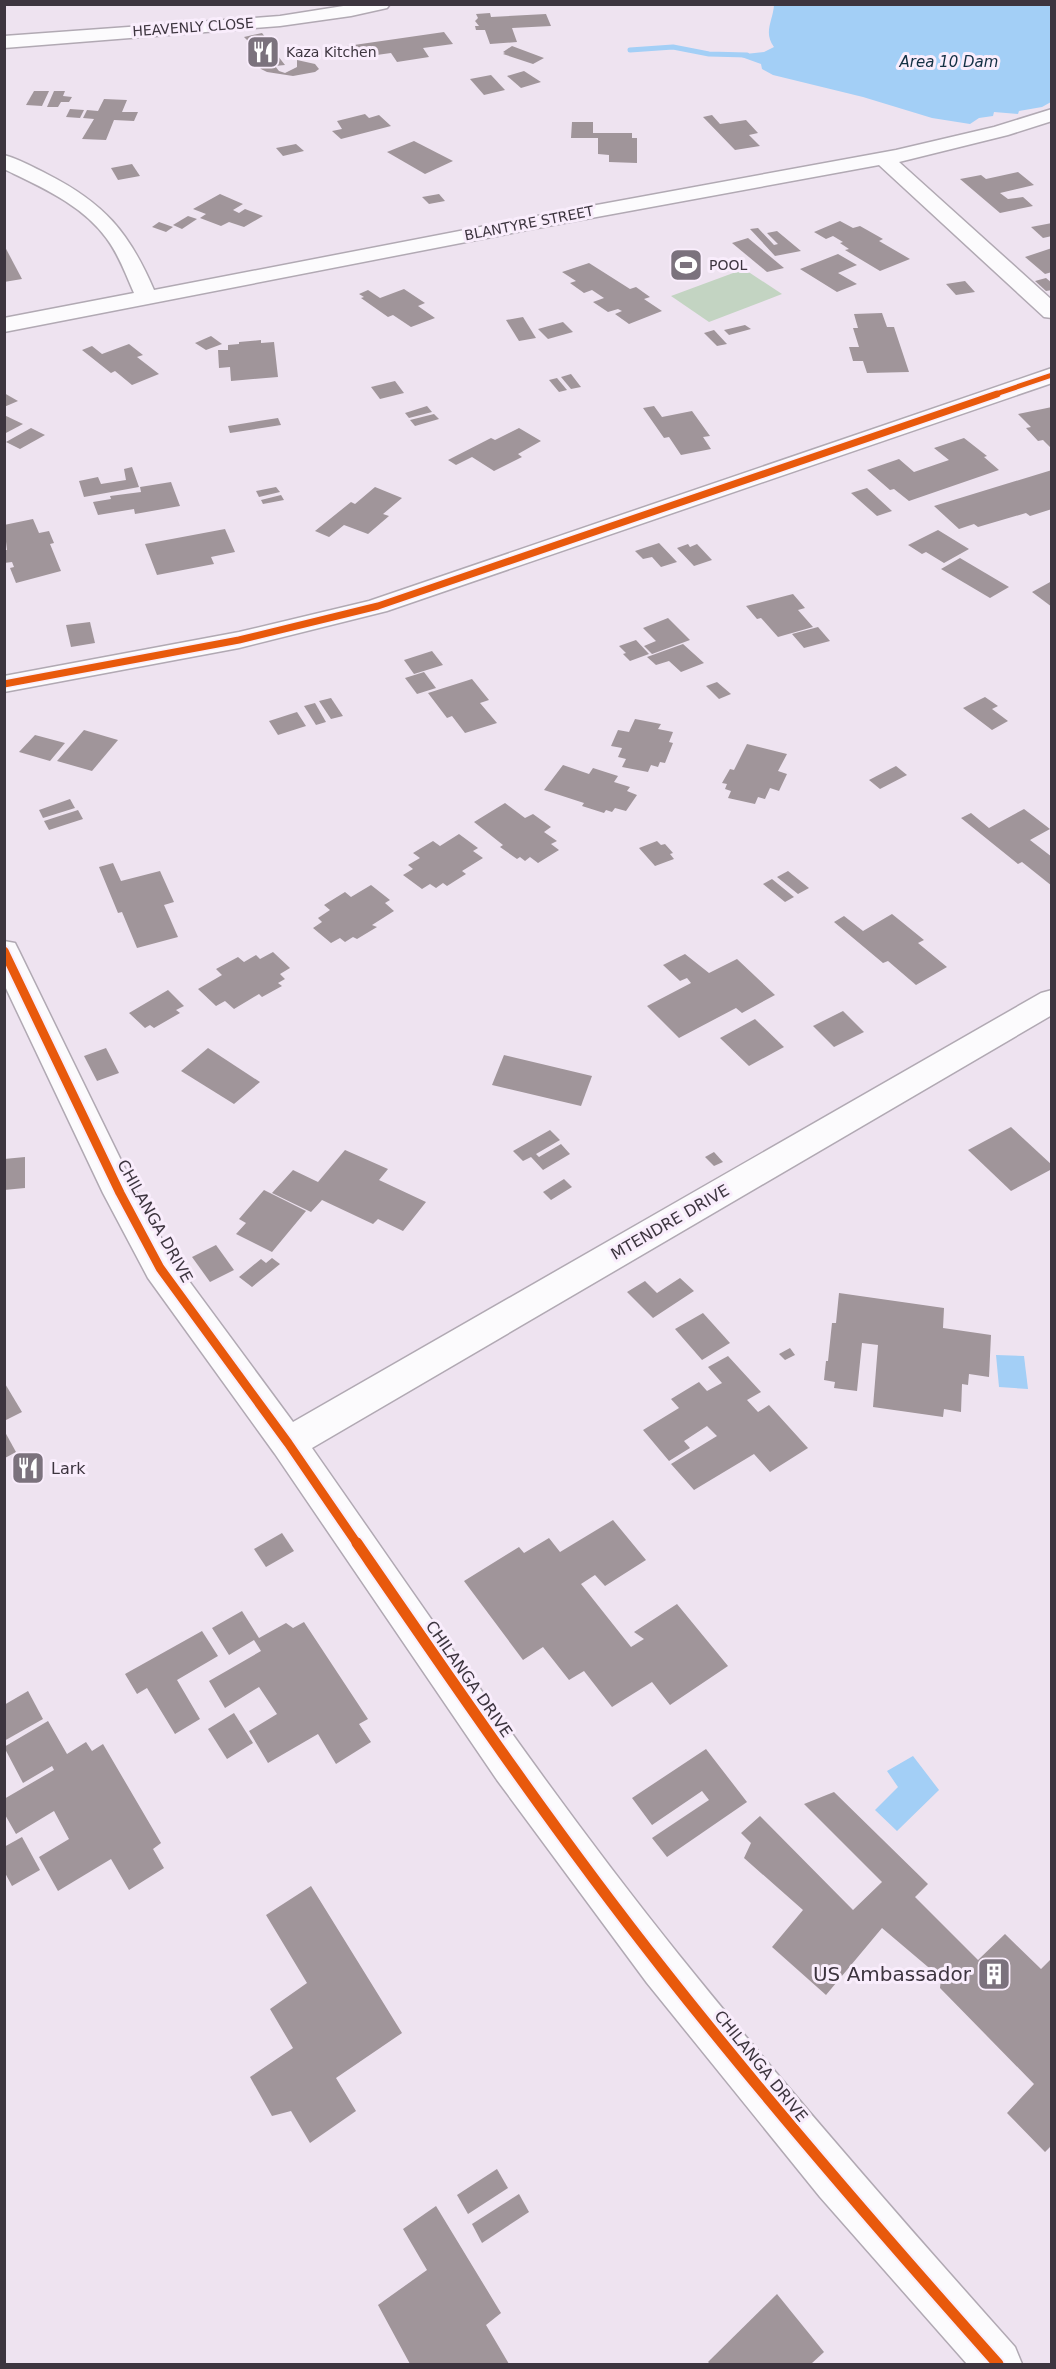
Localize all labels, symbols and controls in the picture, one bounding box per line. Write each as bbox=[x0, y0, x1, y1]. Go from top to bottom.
street label: HEAVENLY CLOSE bbox=[132, 15, 254, 39]
restaurant icon: Kaza Kitchen bbox=[245, 34, 281, 70]
place label: Kaza Kitchen bbox=[286, 44, 377, 60]
water label: Area 10 Dam bbox=[899, 53, 998, 71]
street label: BLANTYRE STREET bbox=[463, 203, 595, 243]
sports icon: POOL bbox=[668, 247, 704, 283]
place label: POOL bbox=[709, 257, 747, 273]
street label: CHILANGA DRIVE bbox=[113, 1156, 197, 1286]
street label: MTENDRE DRIVE bbox=[607, 1180, 733, 1264]
restaurant icon: Lark bbox=[10, 1450, 46, 1486]
place label: Lark bbox=[51, 1459, 86, 1478]
street label: CHILANGA DRIVE bbox=[422, 1617, 516, 1741]
building icon: US Ambassador bbox=[976, 1956, 1012, 1992]
place label: US Ambassador bbox=[813, 1962, 972, 1986]
street label: CHILANGA DRIVE bbox=[710, 2006, 812, 2126]

